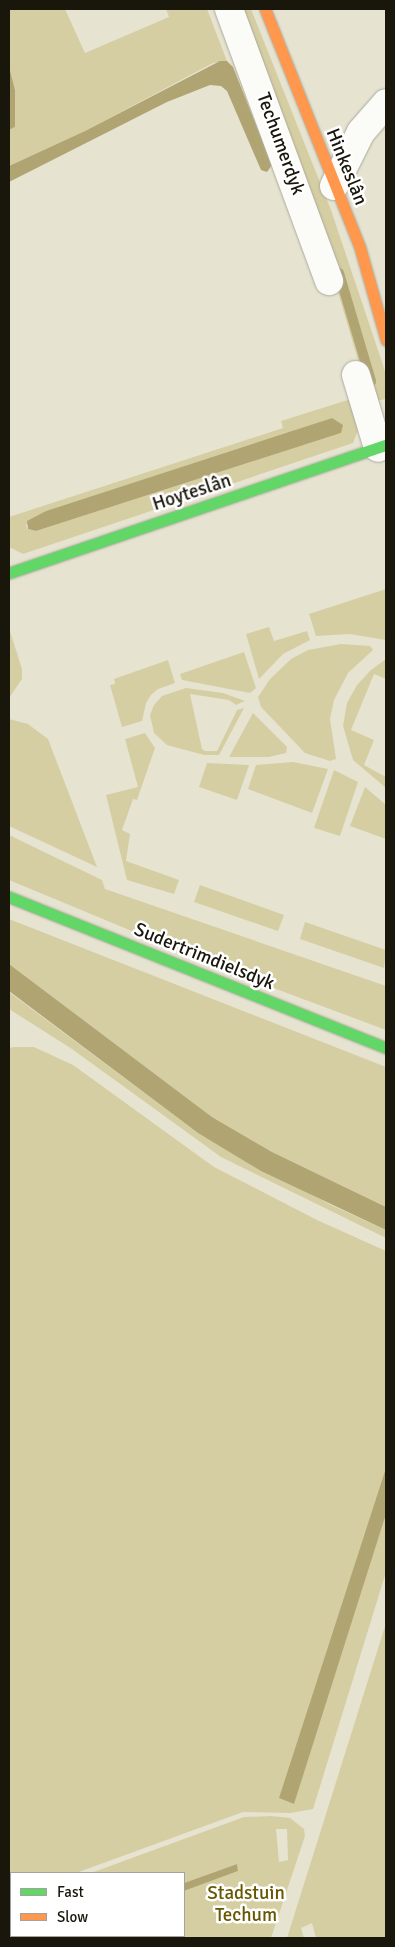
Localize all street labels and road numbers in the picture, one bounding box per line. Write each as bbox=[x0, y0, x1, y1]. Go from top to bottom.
street label: Techumerdyk bbox=[251, 90, 309, 198]
street label: Hinkeslân bbox=[320, 125, 372, 209]
street label: Hoyteslân bbox=[150, 470, 234, 516]
street label: Sudertrimdielsdyk bbox=[131, 918, 277, 996]

